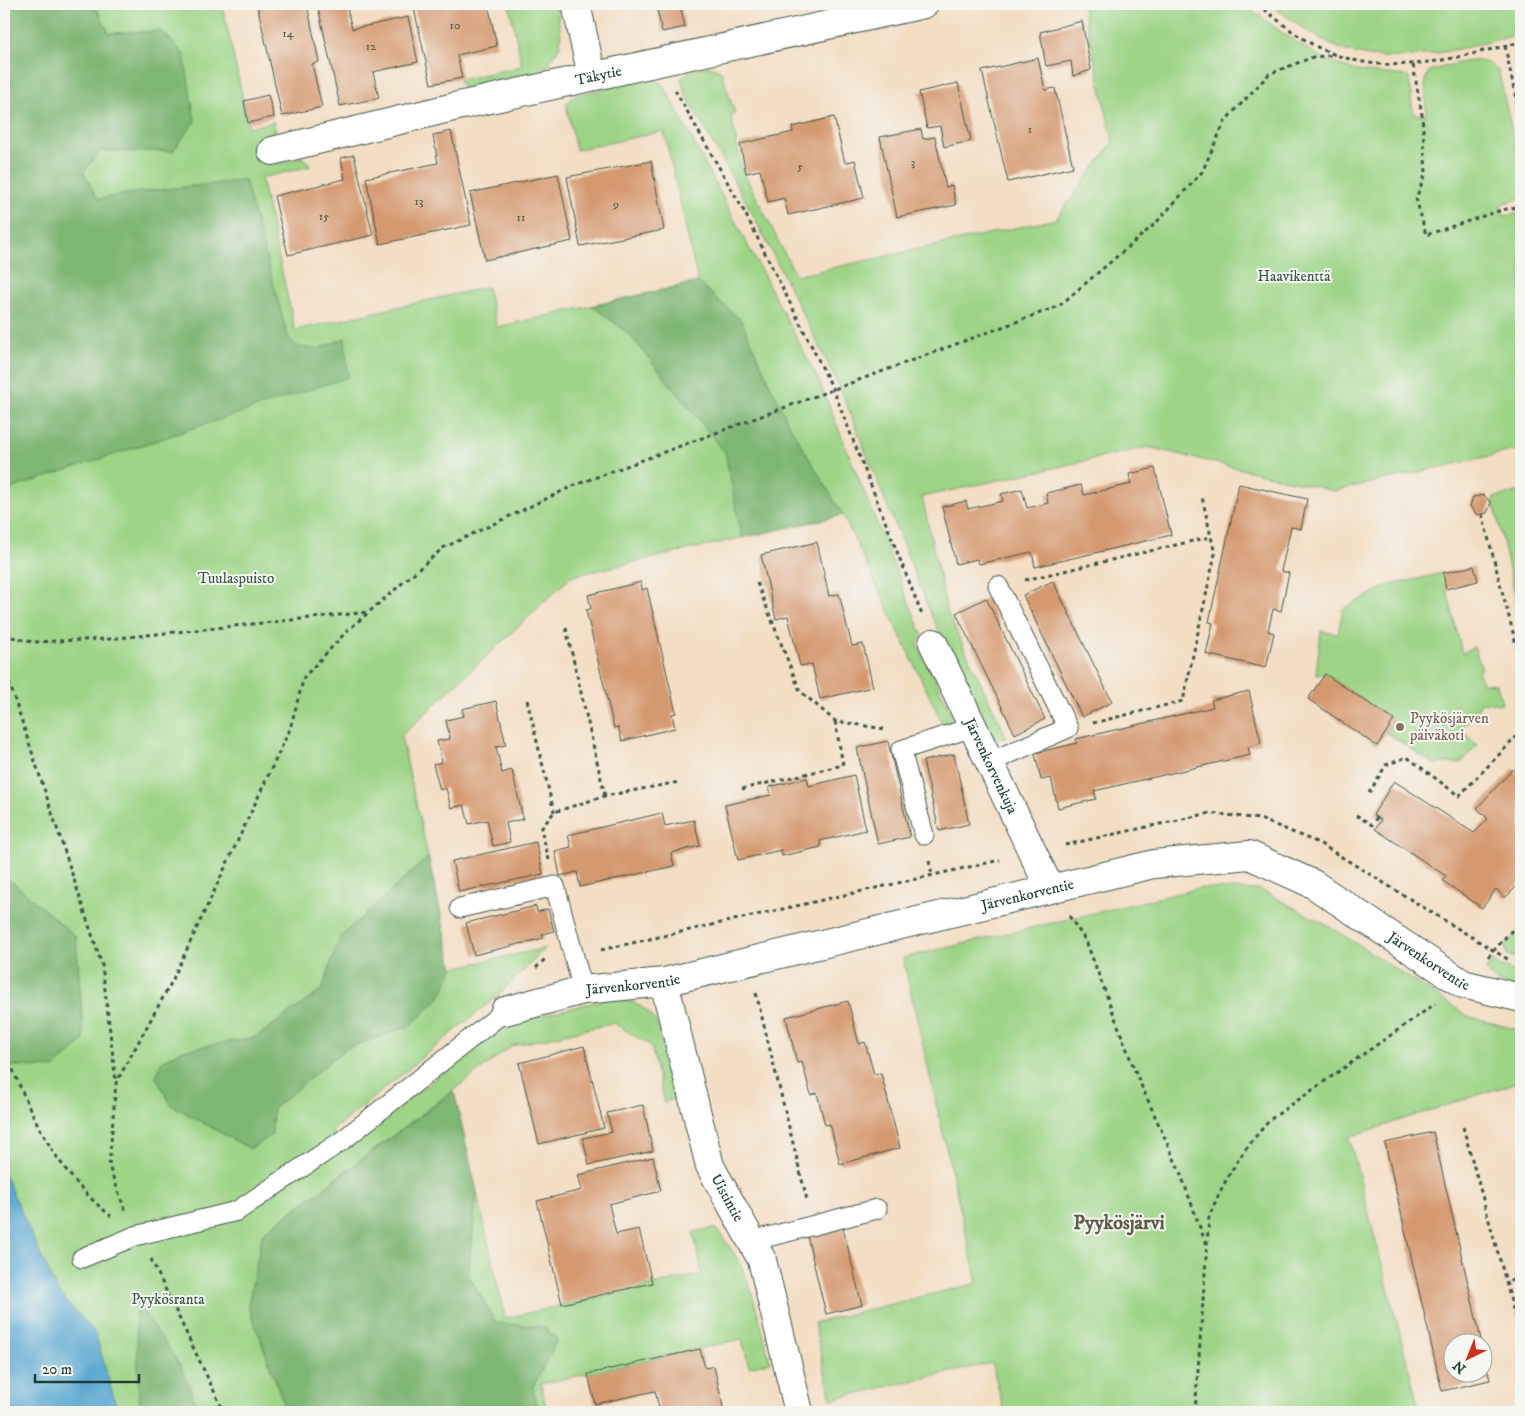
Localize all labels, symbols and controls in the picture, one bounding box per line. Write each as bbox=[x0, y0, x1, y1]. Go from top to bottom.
house number: 10 bbox=[450, 18, 460, 33]
house number: 14 bbox=[282, 26, 295, 41]
house number: 12 bbox=[366, 39, 376, 54]
street label: Täkytie bbox=[573, 61, 623, 90]
house number: 1 bbox=[1028, 122, 1032, 137]
house number: 3 bbox=[911, 155, 915, 170]
house number: 5 bbox=[797, 159, 803, 174]
house number: 13 bbox=[415, 194, 423, 209]
house number: 9 bbox=[612, 197, 619, 212]
house number: 15 bbox=[319, 209, 329, 224]
house number: 11 bbox=[517, 210, 525, 225]
park label: Haavikenttä bbox=[1257, 267, 1331, 286]
park label: Tuulaspuisto bbox=[198, 569, 274, 588]
place label: Pyykösjärven päiväkoti bbox=[1409, 709, 1489, 745]
street label: Järvenkorvenkuja bbox=[959, 713, 1022, 818]
marker: Pyykösjärven päiväkoti bbox=[1394, 721, 1406, 733]
street label: Järvenkorventie bbox=[977, 875, 1076, 916]
street label: Järvenkorventie bbox=[1382, 926, 1471, 995]
street label: Järvenkorventie bbox=[583, 969, 682, 1000]
street label: Uistintie bbox=[706, 1171, 748, 1225]
district label: Pyykösjärvi bbox=[1073, 1211, 1165, 1236]
park label: Pyykösranta bbox=[131, 1290, 205, 1309]
north arrow bbox=[1442, 1334, 1492, 1384]
scale bar bbox=[35, 1351, 139, 1383]
text: N bbox=[1449, 1356, 1470, 1377]
text: 20 m bbox=[42, 1360, 72, 1379]

